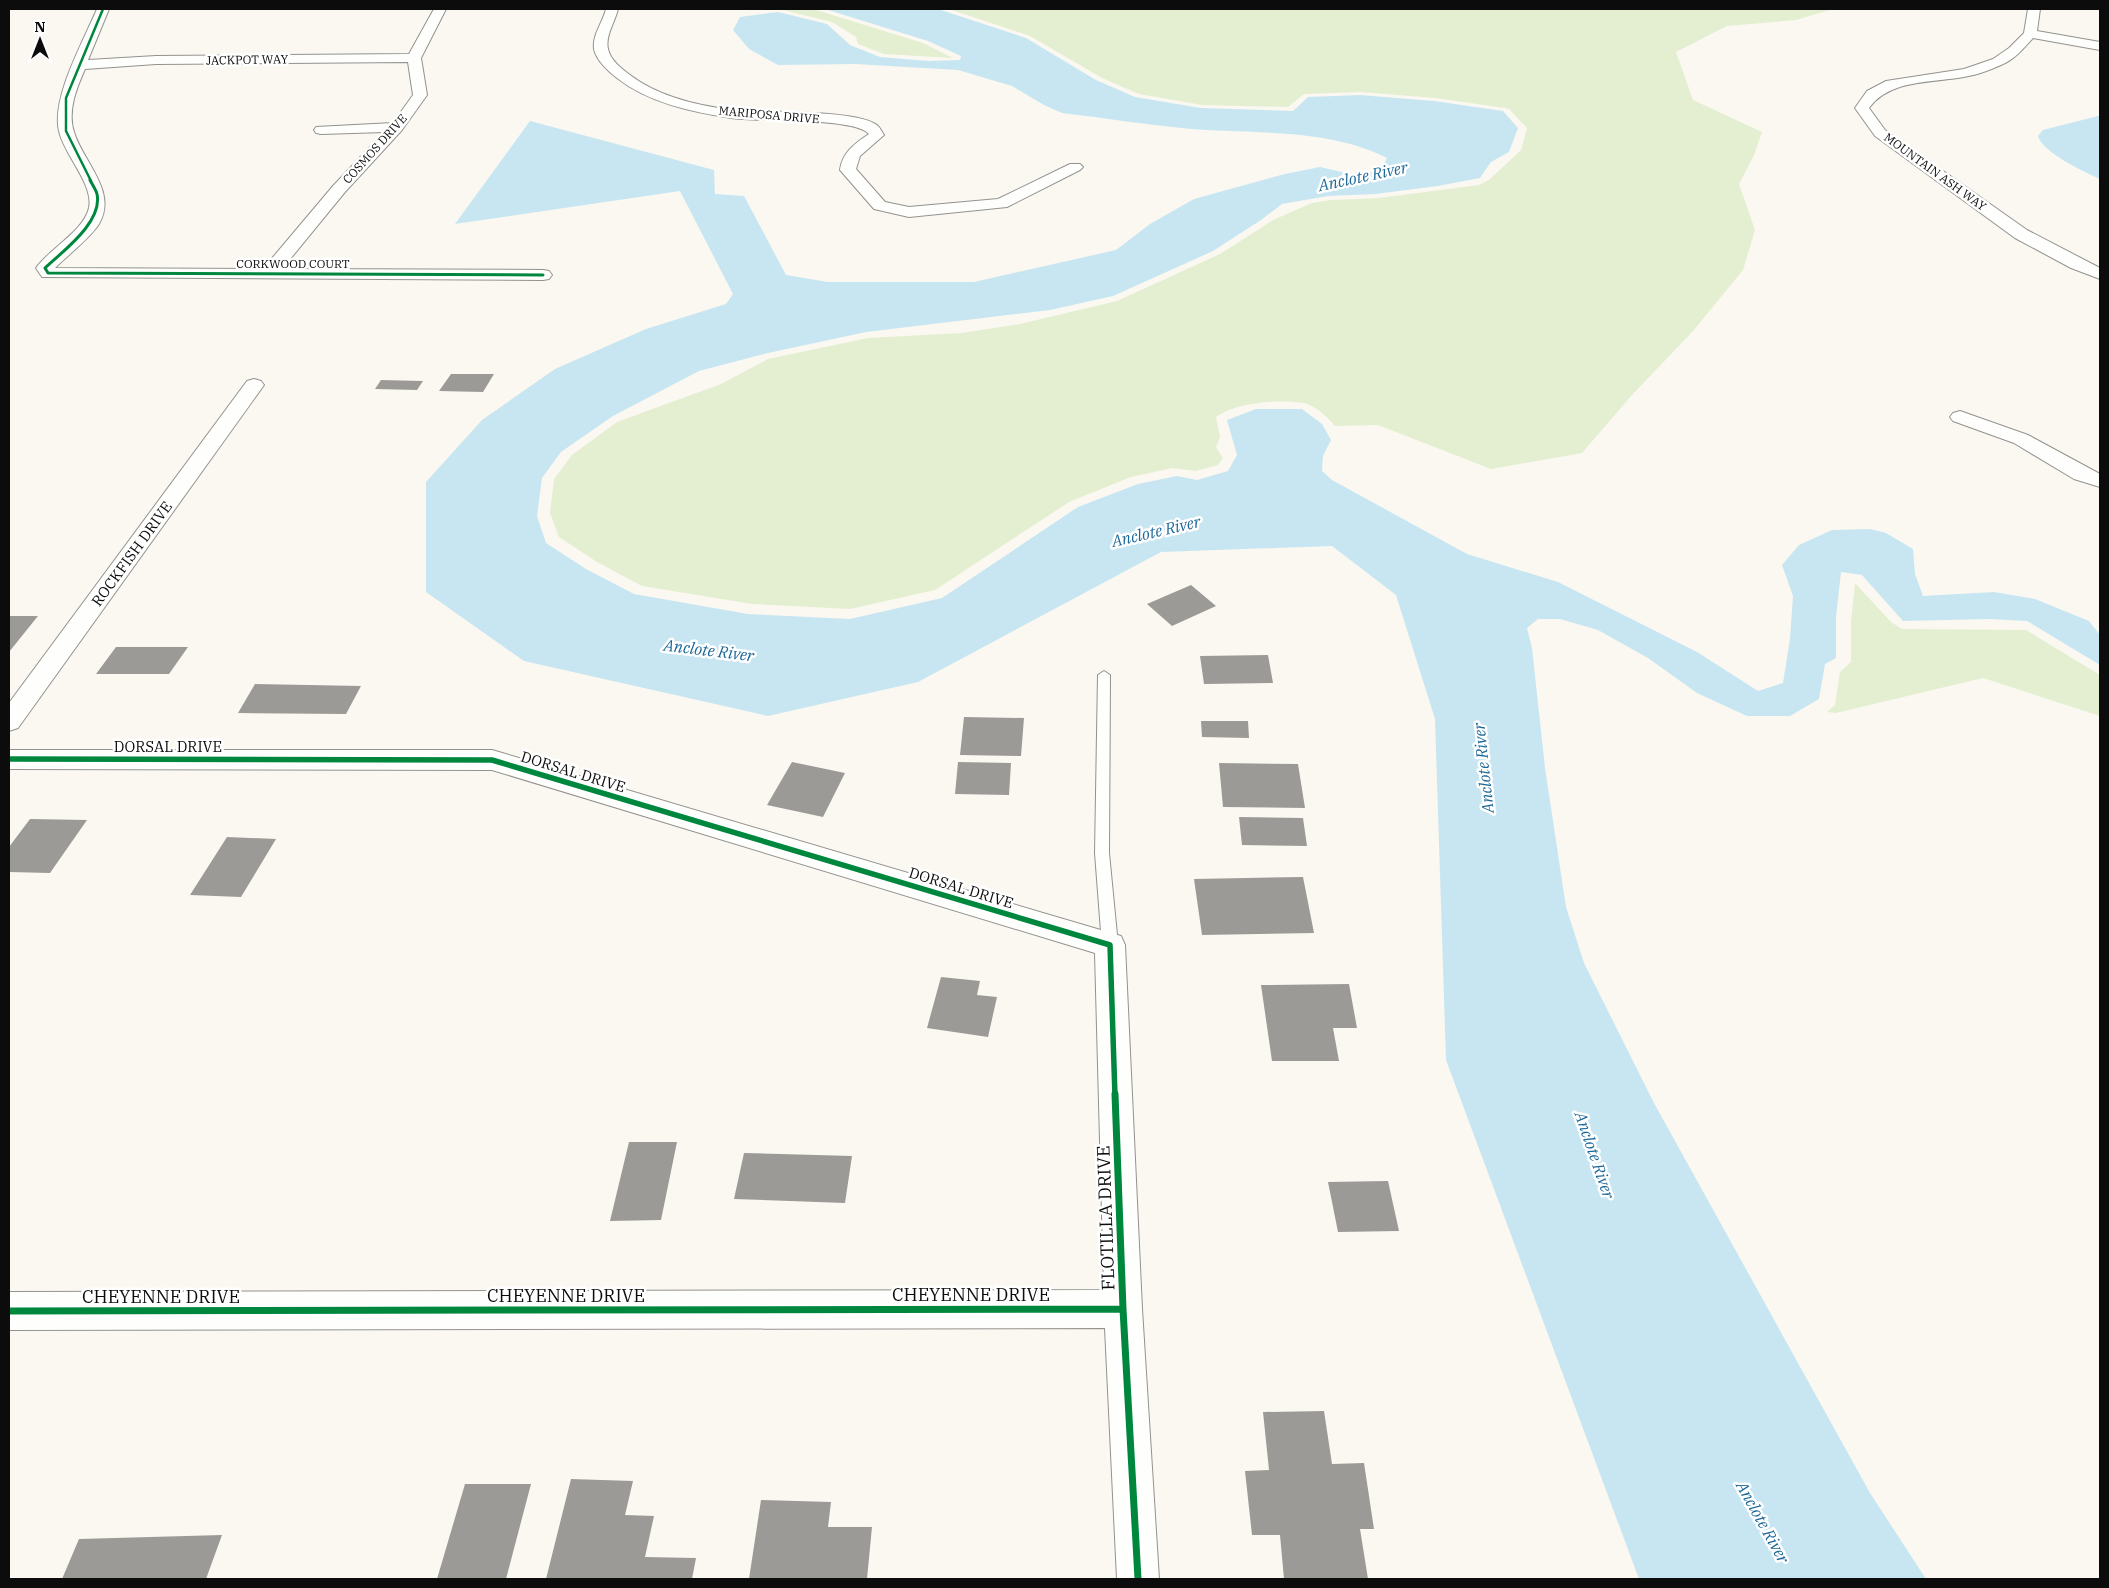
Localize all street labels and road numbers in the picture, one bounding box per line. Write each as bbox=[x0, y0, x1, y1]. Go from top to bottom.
street label: JACKPOT WAY bbox=[206, 51, 289, 68]
street label: MARIPOSA DRIVE bbox=[718, 103, 820, 126]
street label: COSMOS DRIVE bbox=[339, 111, 410, 187]
street label: MOUNTAIN ASH WAY bbox=[1881, 129, 1990, 214]
street label: CORKWOOD COURT bbox=[236, 256, 350, 271]
street label: ROCKFISH DRIVE bbox=[87, 497, 176, 610]
street label: DORSAL DRIVE bbox=[114, 737, 222, 756]
street label: DORSAL DRIVE bbox=[519, 747, 628, 796]
street label: DORSAL DRIVE bbox=[907, 863, 1016, 912]
street label: FLOTILLA DRIVE bbox=[1091, 1145, 1120, 1291]
street label: CHEYENNE DRIVE bbox=[892, 1283, 1050, 1306]
street label: CHEYENNE DRIVE bbox=[487, 1284, 645, 1307]
street label: CHEYENNE DRIVE bbox=[82, 1285, 240, 1308]

